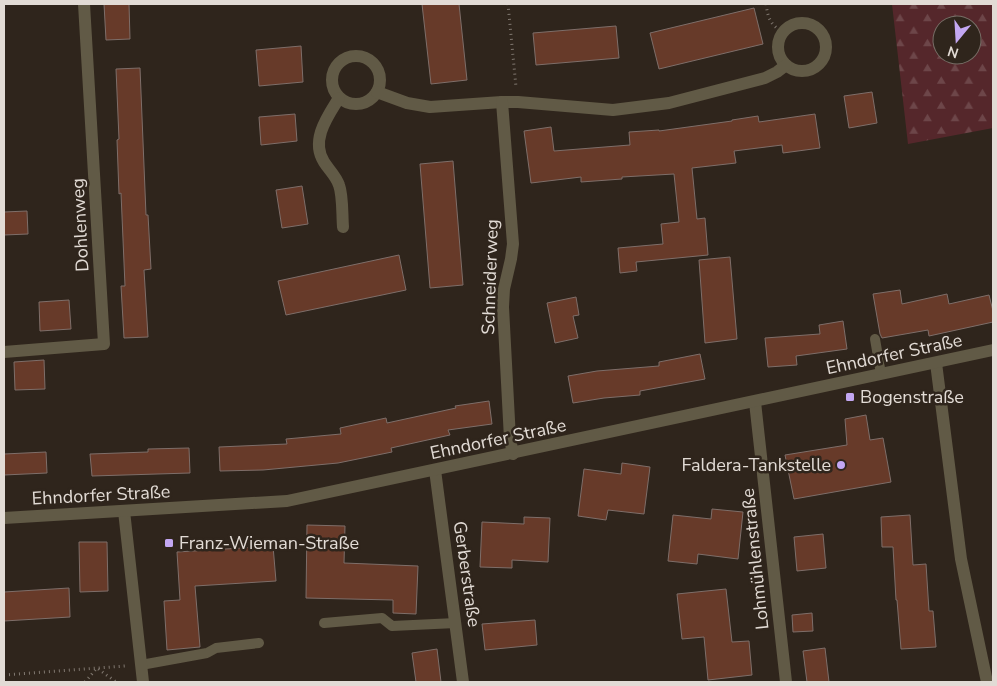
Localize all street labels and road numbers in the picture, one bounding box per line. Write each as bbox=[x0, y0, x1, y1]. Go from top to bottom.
street label: Dohlenweg bbox=[66, 178, 94, 272]
street label: Schneiderweg bbox=[476, 219, 504, 335]
street label: Ehndorfer Straße bbox=[824, 328, 964, 380]
street label: Ehndorfer Straße bbox=[428, 413, 568, 465]
street label: Ehndorfer Straße bbox=[31, 479, 171, 511]
street label: Lohmühlenstraße bbox=[736, 487, 774, 631]
street label: Gerberstraße bbox=[448, 519, 486, 629]

